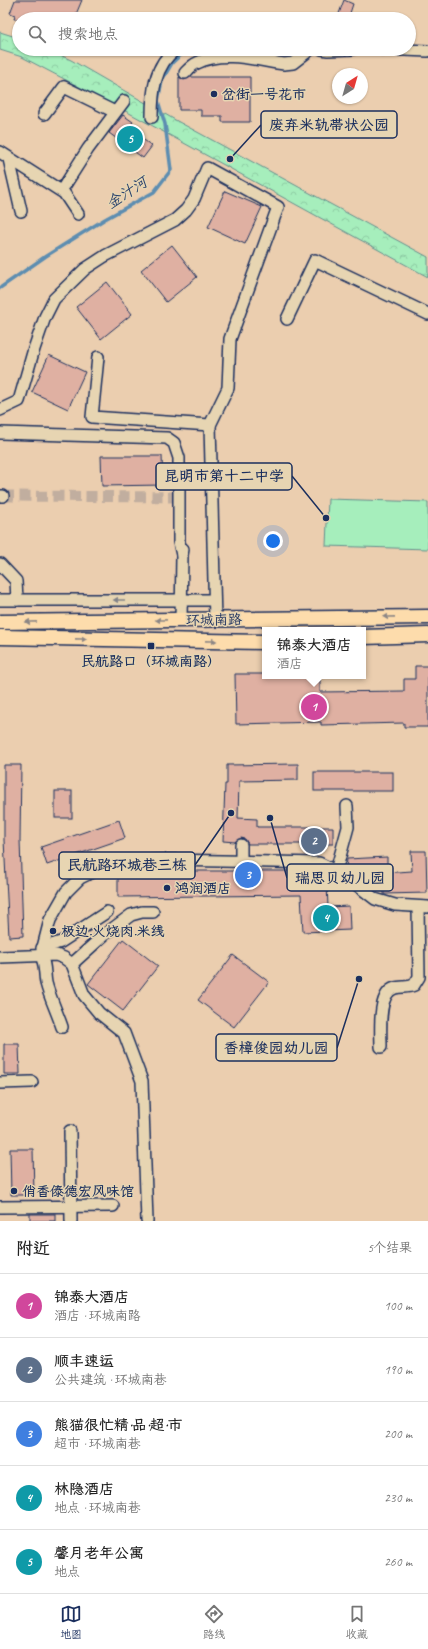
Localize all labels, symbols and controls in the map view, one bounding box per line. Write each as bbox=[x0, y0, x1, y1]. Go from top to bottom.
search box bbox=[12, 12, 416, 56]
icon: search bbox=[26, 23, 48, 45]
text: 搜索地点 bbox=[58, 25, 118, 44]
north arrow bbox=[332, 68, 368, 104]
place label: 岔街一号花市 bbox=[222, 86, 306, 103]
marker: 岔街一号花市 bbox=[209, 89, 219, 99]
callout: 废弃米轨带状公园 bbox=[261, 111, 397, 138]
text: 废弃米轨带状公园 bbox=[269, 116, 389, 135]
pin: 5 bbox=[117, 124, 143, 154]
water label: 金汁河 bbox=[103, 171, 154, 213]
callout: 昆明市第十二中学 bbox=[156, 463, 292, 490]
text: 昆明市第十二中学 bbox=[164, 467, 284, 486]
your location bbox=[263, 531, 283, 551]
one-way arrow bbox=[112, 597, 125, 603]
street label: 环城南路 bbox=[186, 611, 242, 629]
one-way arrow bbox=[382, 614, 395, 620]
one-way arrow bbox=[154, 617, 167, 623]
one-way arrow bbox=[24, 619, 37, 625]
popup bbox=[262, 627, 366, 679]
one-way arrow bbox=[75, 635, 87, 642]
text: 锦泰大酒店 bbox=[276, 636, 352, 655]
one-way arrow bbox=[205, 638, 218, 644]
marker: 民航路口（环城南路） bbox=[146, 641, 156, 651]
place label: 民航路口（环城南路） bbox=[81, 653, 221, 670]
text: 酒店 bbox=[276, 656, 303, 672]
pin: 1 bbox=[301, 692, 327, 722]
pin: 2 bbox=[301, 826, 327, 856]
callout: 民航路环城巷三栋 bbox=[59, 852, 195, 879]
text: 民航路环城巷三栋 bbox=[67, 856, 187, 875]
pin: 3 bbox=[235, 860, 261, 890]
callout: 瑞思贝幼儿园 bbox=[287, 864, 393, 891]
text: 瑞思贝幼儿园 bbox=[295, 869, 385, 888]
place label: 鸿润酒店 bbox=[175, 880, 231, 897]
marker: 鸿润酒店 bbox=[162, 883, 172, 893]
pin: 4 bbox=[313, 903, 339, 933]
place label: 极边.火烧肉.米线 bbox=[61, 923, 165, 940]
marker: 极边.火烧肉.米线 bbox=[48, 926, 58, 936]
callout: 香樟俊园幼儿园 bbox=[216, 1034, 337, 1061]
text: 香樟俊园幼儿园 bbox=[223, 1039, 329, 1058]
place label: 俏香傣德宏风味馆 bbox=[22, 1183, 134, 1200]
marker: 俏香傣德宏风味馆 bbox=[9, 1186, 19, 1196]
text: 附近 bbox=[16, 1238, 50, 1259]
text: 5个结果 bbox=[367, 1240, 412, 1256]
text: 锦泰大酒店 bbox=[54, 1288, 129, 1307]
text: 1 bbox=[26, 1298, 32, 1314]
text: 100 m bbox=[384, 1298, 412, 1314]
text: 酒店 · 环城南路 bbox=[54, 1308, 141, 1324]
text: 顺丰速运 bbox=[54, 1352, 114, 1371]
text: 2 bbox=[26, 1362, 32, 1378]
text: 190 m bbox=[384, 1362, 412, 1378]
text: 公共建筑 · 环城南巷 bbox=[54, 1372, 167, 1388]
text: 熊猫很忙精·品·超·市 bbox=[54, 1416, 182, 1435]
text: 3 bbox=[26, 1426, 32, 1442]
text: 200 m bbox=[384, 1426, 412, 1442]
text: 超市 · 环城南巷 bbox=[54, 1436, 141, 1452]
text: 林隐酒店 bbox=[54, 1480, 114, 1499]
text: 4 bbox=[26, 1490, 32, 1506]
text: 230 m bbox=[384, 1490, 412, 1506]
text: 地点 · 环城南巷 bbox=[54, 1500, 141, 1516]
text: 馨月老年公寓 bbox=[54, 1544, 144, 1563]
text: 5 bbox=[26, 1554, 32, 1570]
text: 260 m bbox=[384, 1554, 412, 1570]
text: 地点 bbox=[54, 1564, 80, 1580]
tab: 地图 bbox=[60, 1603, 82, 1641]
tab: 路线 bbox=[203, 1603, 225, 1641]
tab: 收藏 bbox=[346, 1603, 368, 1641]

